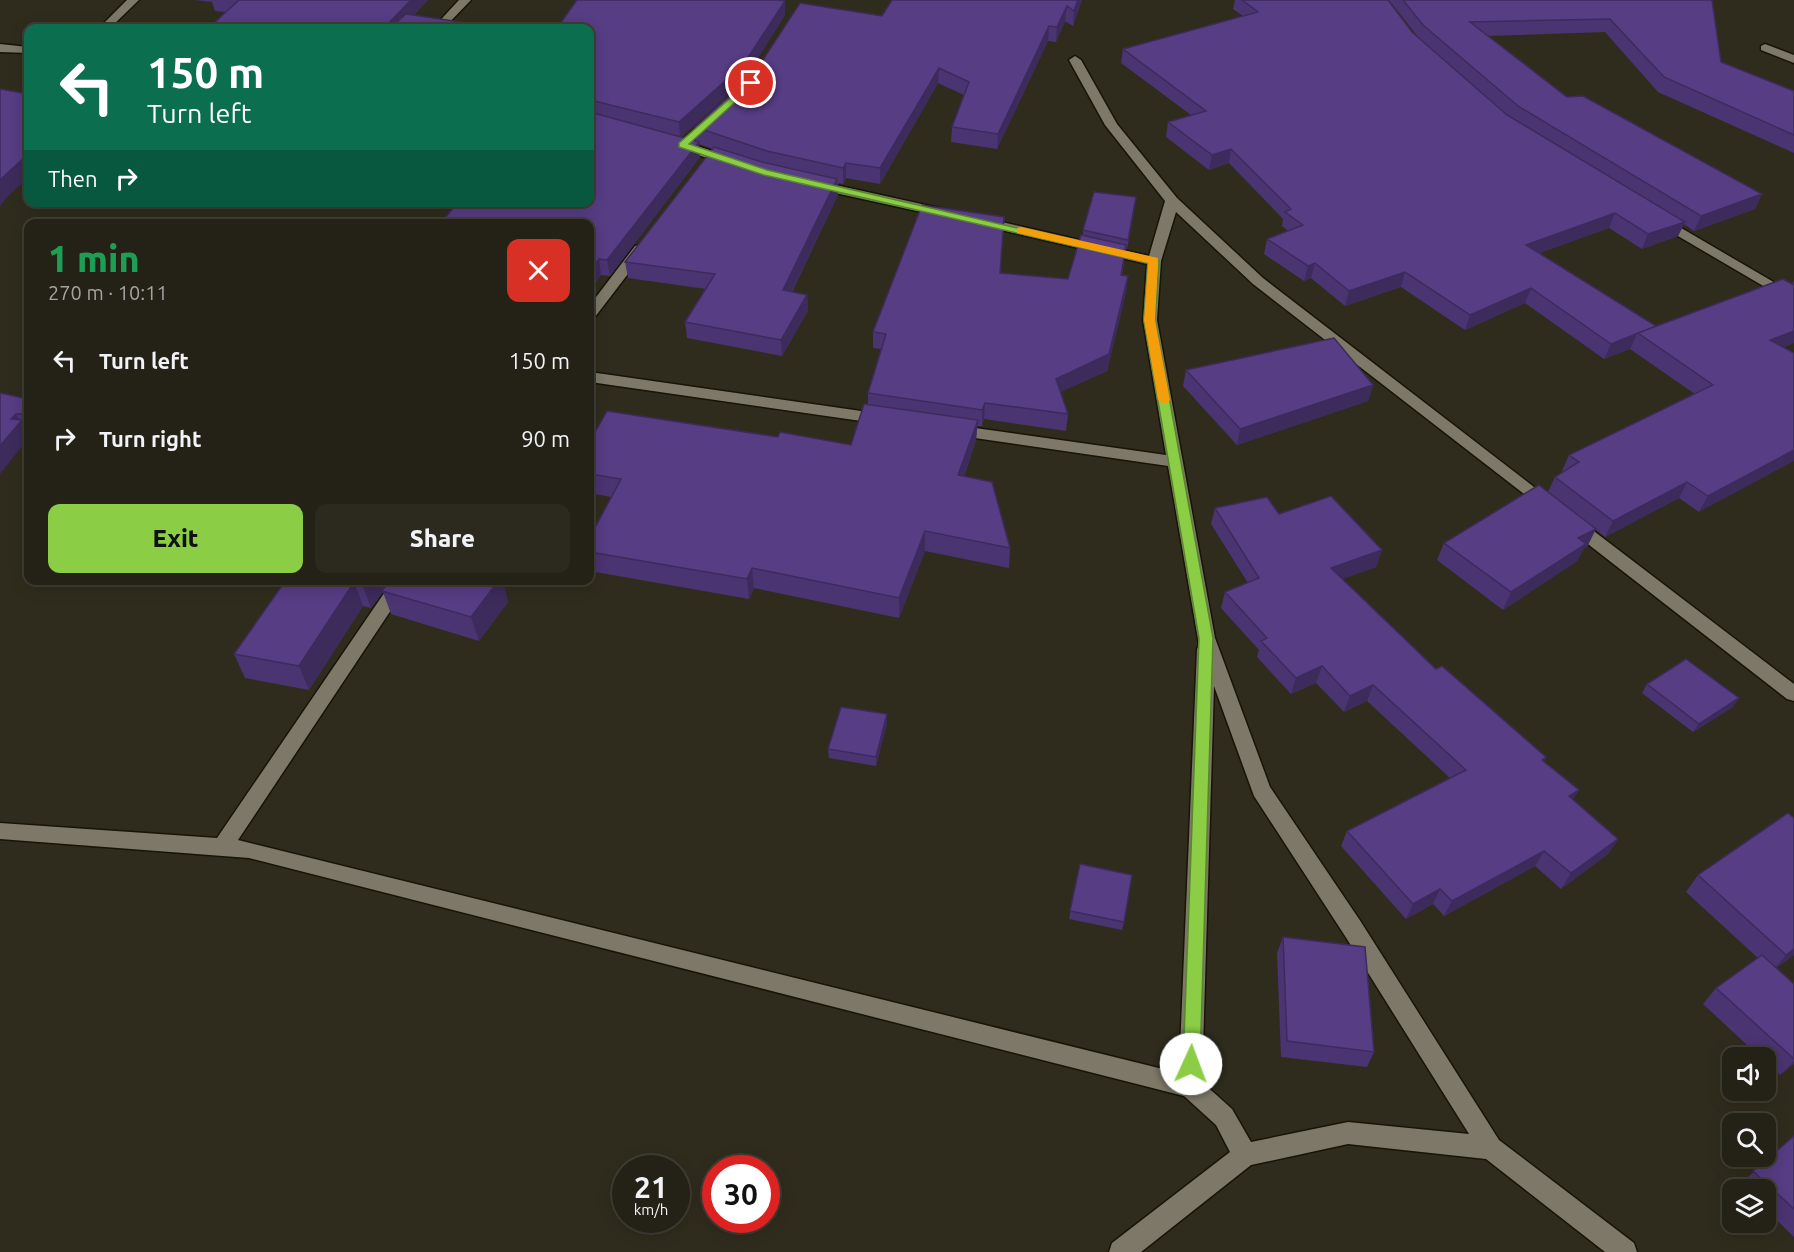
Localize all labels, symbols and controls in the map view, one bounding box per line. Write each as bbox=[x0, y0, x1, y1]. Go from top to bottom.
icon: left bbox=[48, 48, 126, 126]
text: 150 m bbox=[147, 49, 264, 96]
pin bbox=[725, 57, 776, 108]
icon: arrive bbox=[734, 66, 767, 99]
text: Turn left bbox=[147, 98, 251, 128]
icon: right bbox=[110, 162, 143, 195]
text: Then bbox=[48, 166, 98, 191]
text: 1 min bbox=[48, 238, 140, 279]
button: close bbox=[507, 239, 570, 302]
text: 270 m · 10:11 bbox=[48, 281, 168, 304]
icon: left bbox=[48, 344, 81, 377]
text: Turn left bbox=[99, 348, 189, 373]
text: 150 m bbox=[509, 348, 570, 373]
icon: right bbox=[48, 422, 81, 455]
text: Turn right bbox=[99, 426, 201, 451]
text: 90 m bbox=[521, 426, 570, 451]
button: Exit bbox=[48, 504, 303, 573]
button: Share bbox=[315, 504, 570, 573]
position arrow bbox=[1159, 1032, 1223, 1096]
map controls bbox=[1722, 1047, 1776, 1233]
button: sound bbox=[1722, 1047, 1776, 1101]
button: search bbox=[1722, 1113, 1776, 1167]
speed limit sign: 30 bbox=[702, 1155, 780, 1233]
text: 21 bbox=[634, 1170, 668, 1204]
button: layers bbox=[1722, 1179, 1776, 1233]
text: km/h bbox=[634, 1201, 668, 1218]

